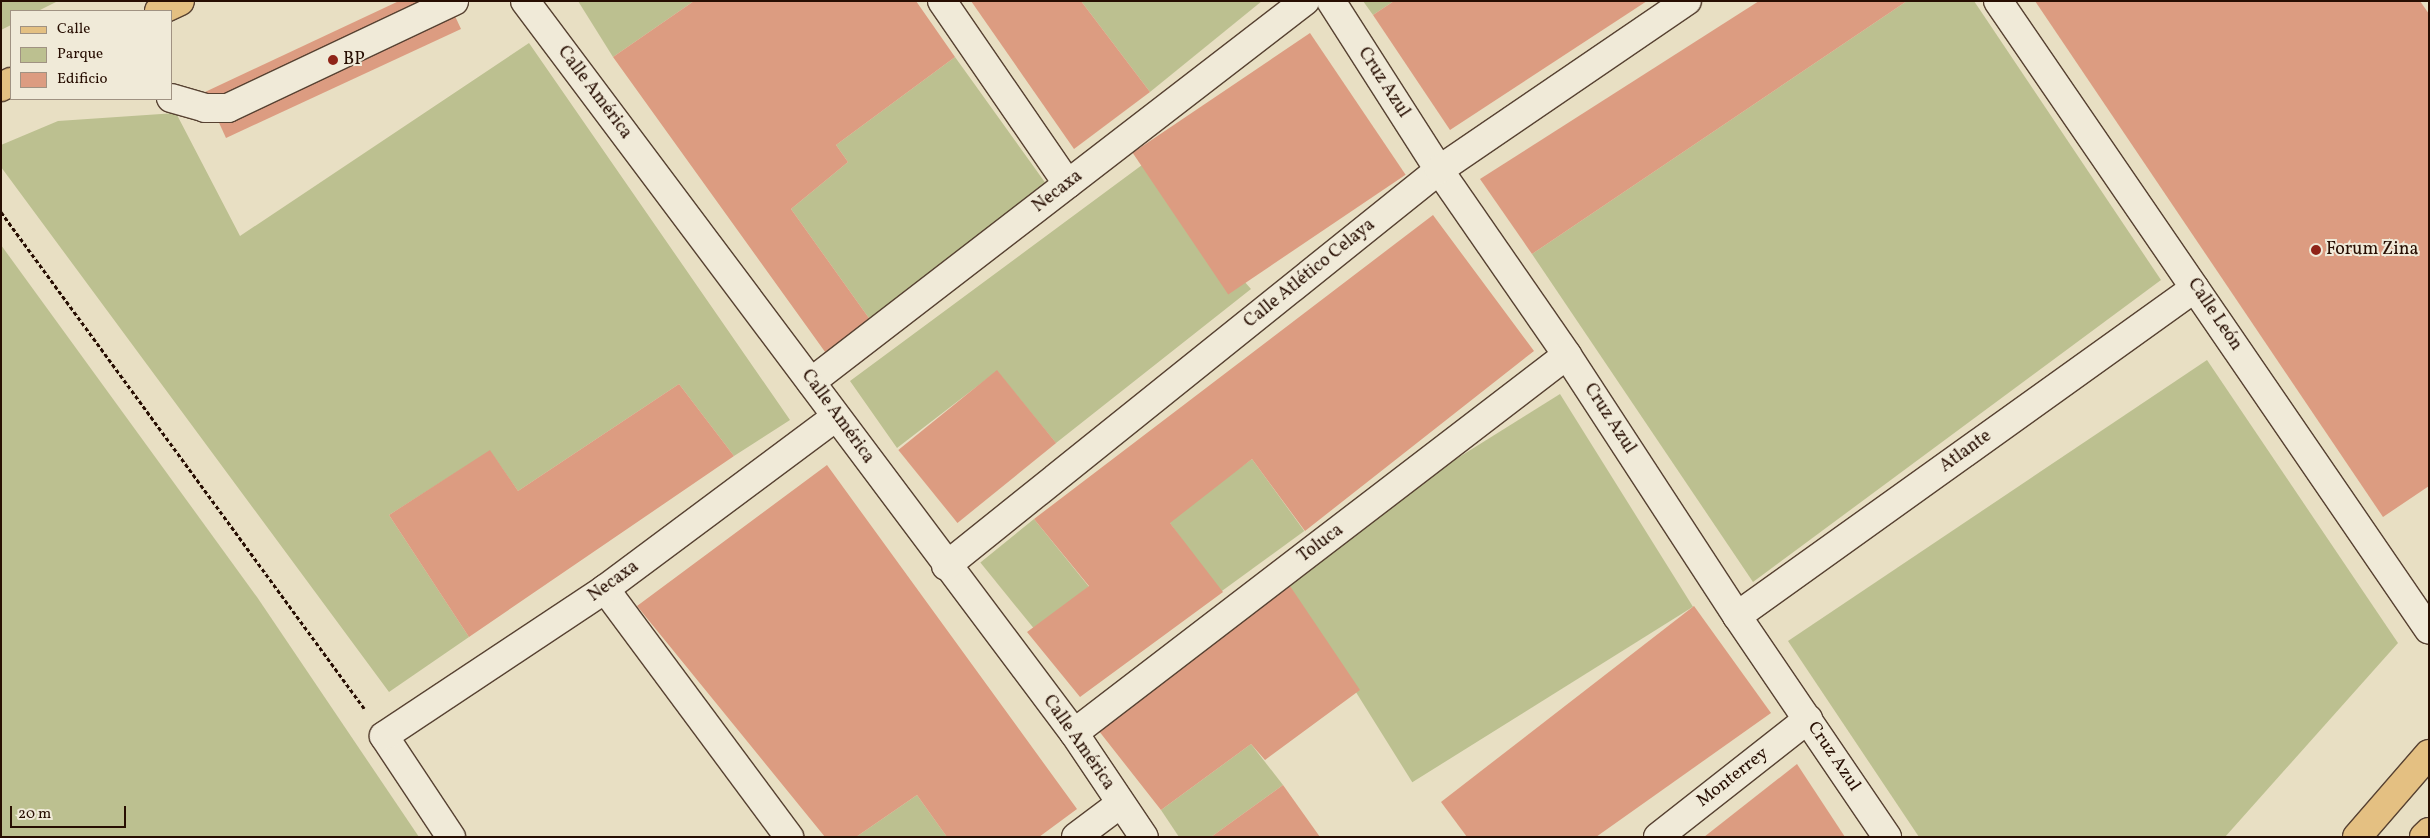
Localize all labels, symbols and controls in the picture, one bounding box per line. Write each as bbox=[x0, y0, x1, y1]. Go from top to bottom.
legend bbox=[10, 10, 172, 100]
text: Calle bbox=[57, 19, 90, 40]
street label: Calle América bbox=[552, 42, 636, 144]
text: Parque bbox=[57, 44, 103, 65]
street label: Cruz Azul bbox=[1352, 44, 1414, 122]
place label: BP bbox=[343, 49, 365, 71]
marker: BP bbox=[327, 54, 339, 66]
text: Edificio bbox=[57, 69, 108, 90]
street label: Necaxa bbox=[1029, 166, 1087, 218]
street label: Calle Atlético Celaya bbox=[1240, 215, 1380, 333]
place label: Forum Zina bbox=[2326, 239, 2418, 261]
marker: Forum Zina bbox=[2310, 244, 2322, 256]
street label: Calle León bbox=[2182, 275, 2246, 355]
street label: Calle América bbox=[796, 366, 878, 468]
street label: Cruz Azul bbox=[1578, 380, 1640, 458]
street label: Atlante bbox=[1936, 426, 1996, 478]
street label: Toluca bbox=[1294, 520, 1348, 568]
street label: Necaxa bbox=[585, 556, 643, 608]
street label: Calle América bbox=[1037, 691, 1119, 795]
street label: Cruz Azul bbox=[1802, 718, 1864, 796]
street label: Monterrey bbox=[1693, 743, 1773, 813]
scale bar bbox=[12, 796, 129, 828]
text: 20 m bbox=[18, 804, 51, 825]

